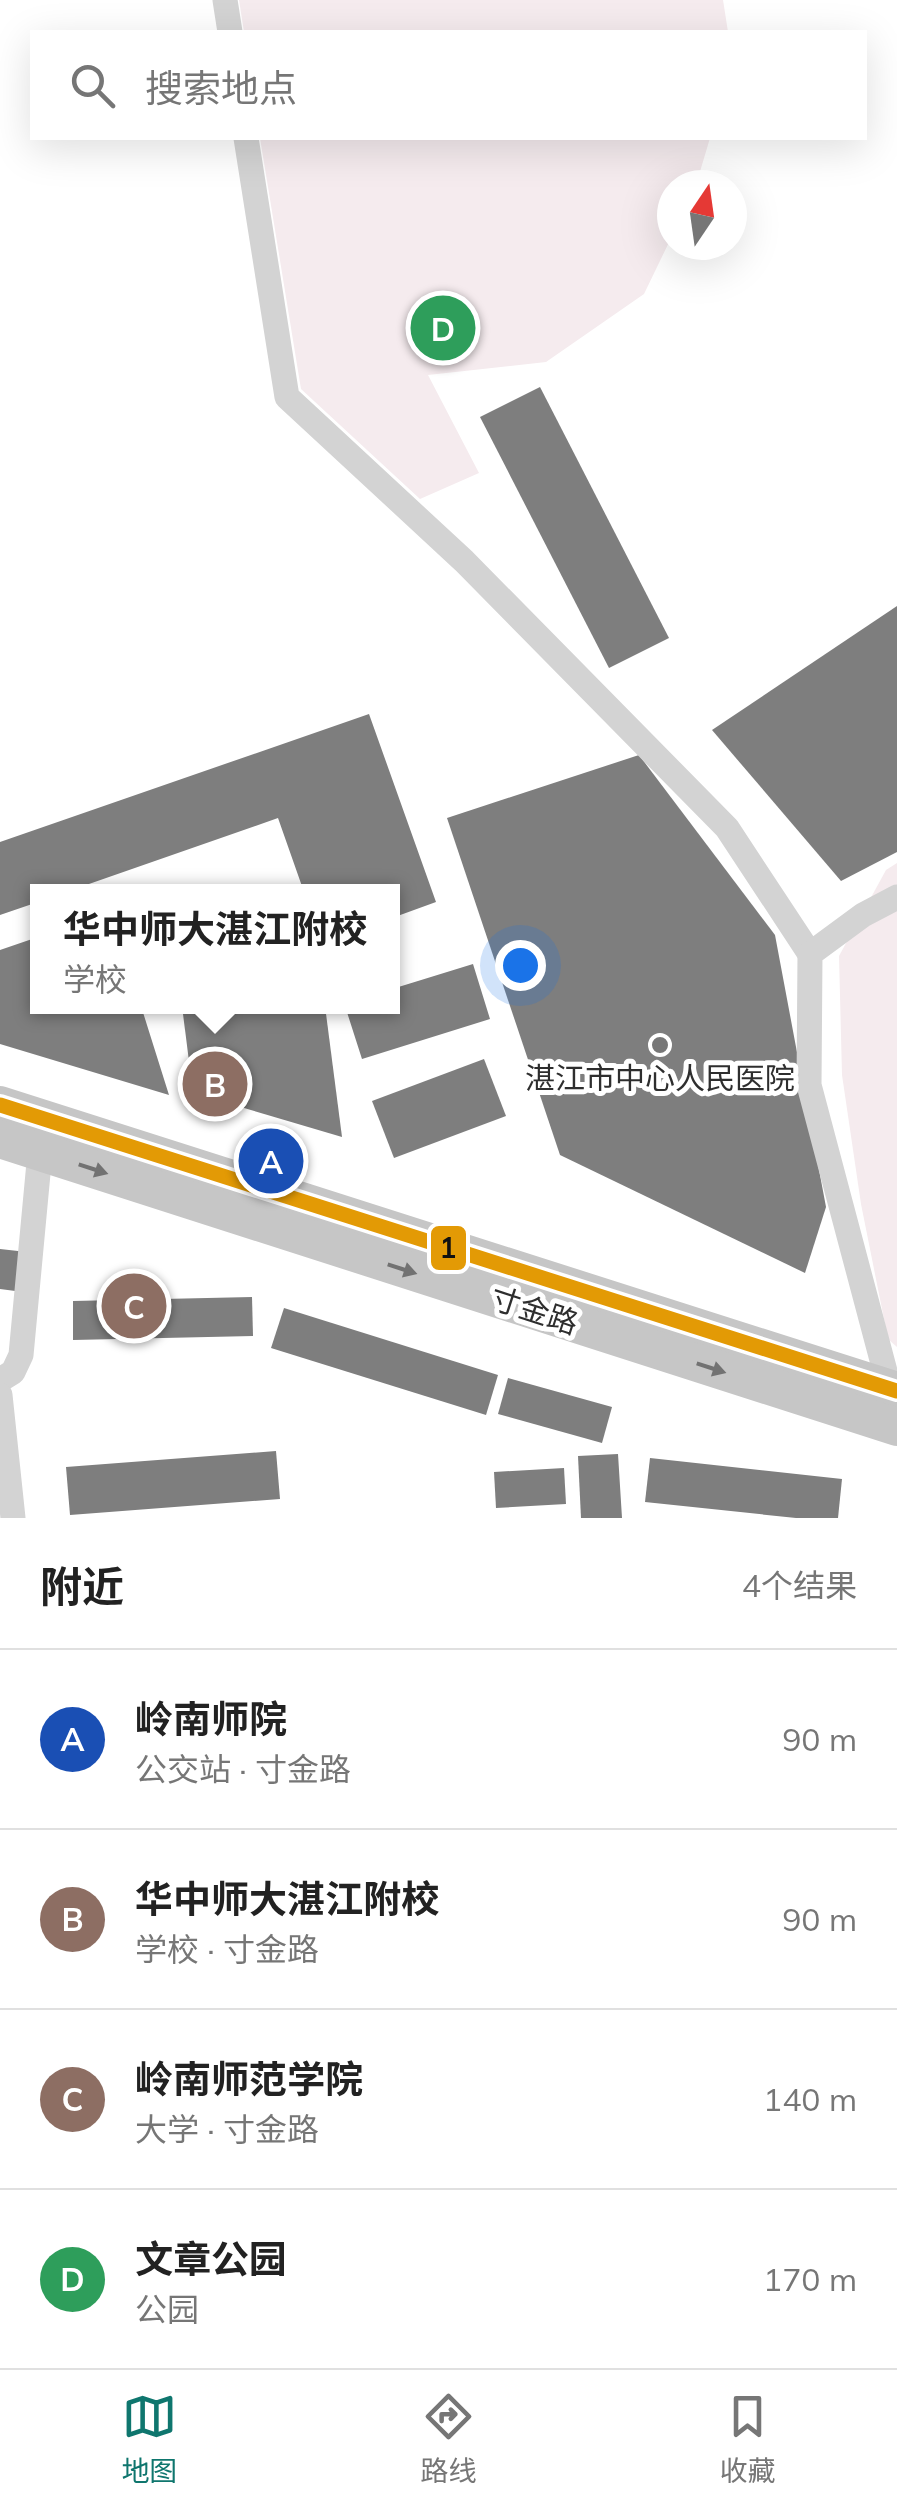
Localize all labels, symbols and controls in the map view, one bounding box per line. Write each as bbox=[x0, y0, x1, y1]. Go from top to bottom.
search box bbox=[30, 30, 867, 140]
icon: search bbox=[65, 58, 120, 113]
text: 搜索地点 bbox=[145, 64, 297, 112]
north arrow bbox=[657, 170, 747, 260]
pin: D bbox=[410, 290, 476, 366]
popup bbox=[30, 884, 400, 1014]
text: 华中师大湛江附校 bbox=[63, 905, 367, 953]
your location bbox=[495, 940, 546, 991]
text: 学校 bbox=[63, 959, 127, 999]
marker: 湛江市中心人民医院 bbox=[649, 1034, 671, 1056]
pin: B bbox=[182, 1046, 248, 1122]
place label: 湛江市中心人民医院 bbox=[525, 1059, 795, 1097]
pin: A bbox=[238, 1124, 304, 1198]
one-way arrow bbox=[78, 1162, 108, 1177]
line badge: 1 bbox=[429, 1224, 468, 1272]
text: 1 bbox=[440, 1230, 456, 1265]
one-way arrow bbox=[387, 1262, 417, 1277]
pin: C bbox=[102, 1268, 166, 1344]
street label: 寸金路 bbox=[486, 1278, 583, 1342]
one-way arrow bbox=[697, 1362, 727, 1377]
text: 附近 bbox=[40, 1560, 124, 1613]
text: 4个结果 bbox=[742, 1565, 857, 1605]
text: 岭南师院 bbox=[135, 1695, 287, 1743]
text: A bbox=[60, 1719, 85, 1759]
text: 90 m bbox=[782, 1719, 857, 1759]
text: 公交站 · 寸金路 bbox=[135, 1749, 351, 1789]
text: 华中师大湛江附校 bbox=[135, 1875, 439, 1923]
text: B bbox=[61, 1899, 84, 1939]
text: 90 m bbox=[782, 1899, 857, 1939]
text: 学校 · 寸金路 bbox=[135, 1929, 319, 1969]
text: 岭南师范学院 bbox=[135, 2055, 363, 2103]
text: C bbox=[62, 2079, 83, 2119]
text: 140 m bbox=[763, 2079, 857, 2119]
text: 大学 · 寸金路 bbox=[135, 2109, 319, 2149]
text: 文章公园 bbox=[135, 2235, 287, 2283]
text: D bbox=[60, 2259, 85, 2299]
text: 170 m bbox=[763, 2259, 857, 2299]
text: 公园 bbox=[135, 2289, 199, 2329]
tab: 地图 bbox=[121, 2389, 178, 2489]
tab: 路线 bbox=[420, 2389, 477, 2489]
tab: 收藏 bbox=[719, 2389, 776, 2489]

